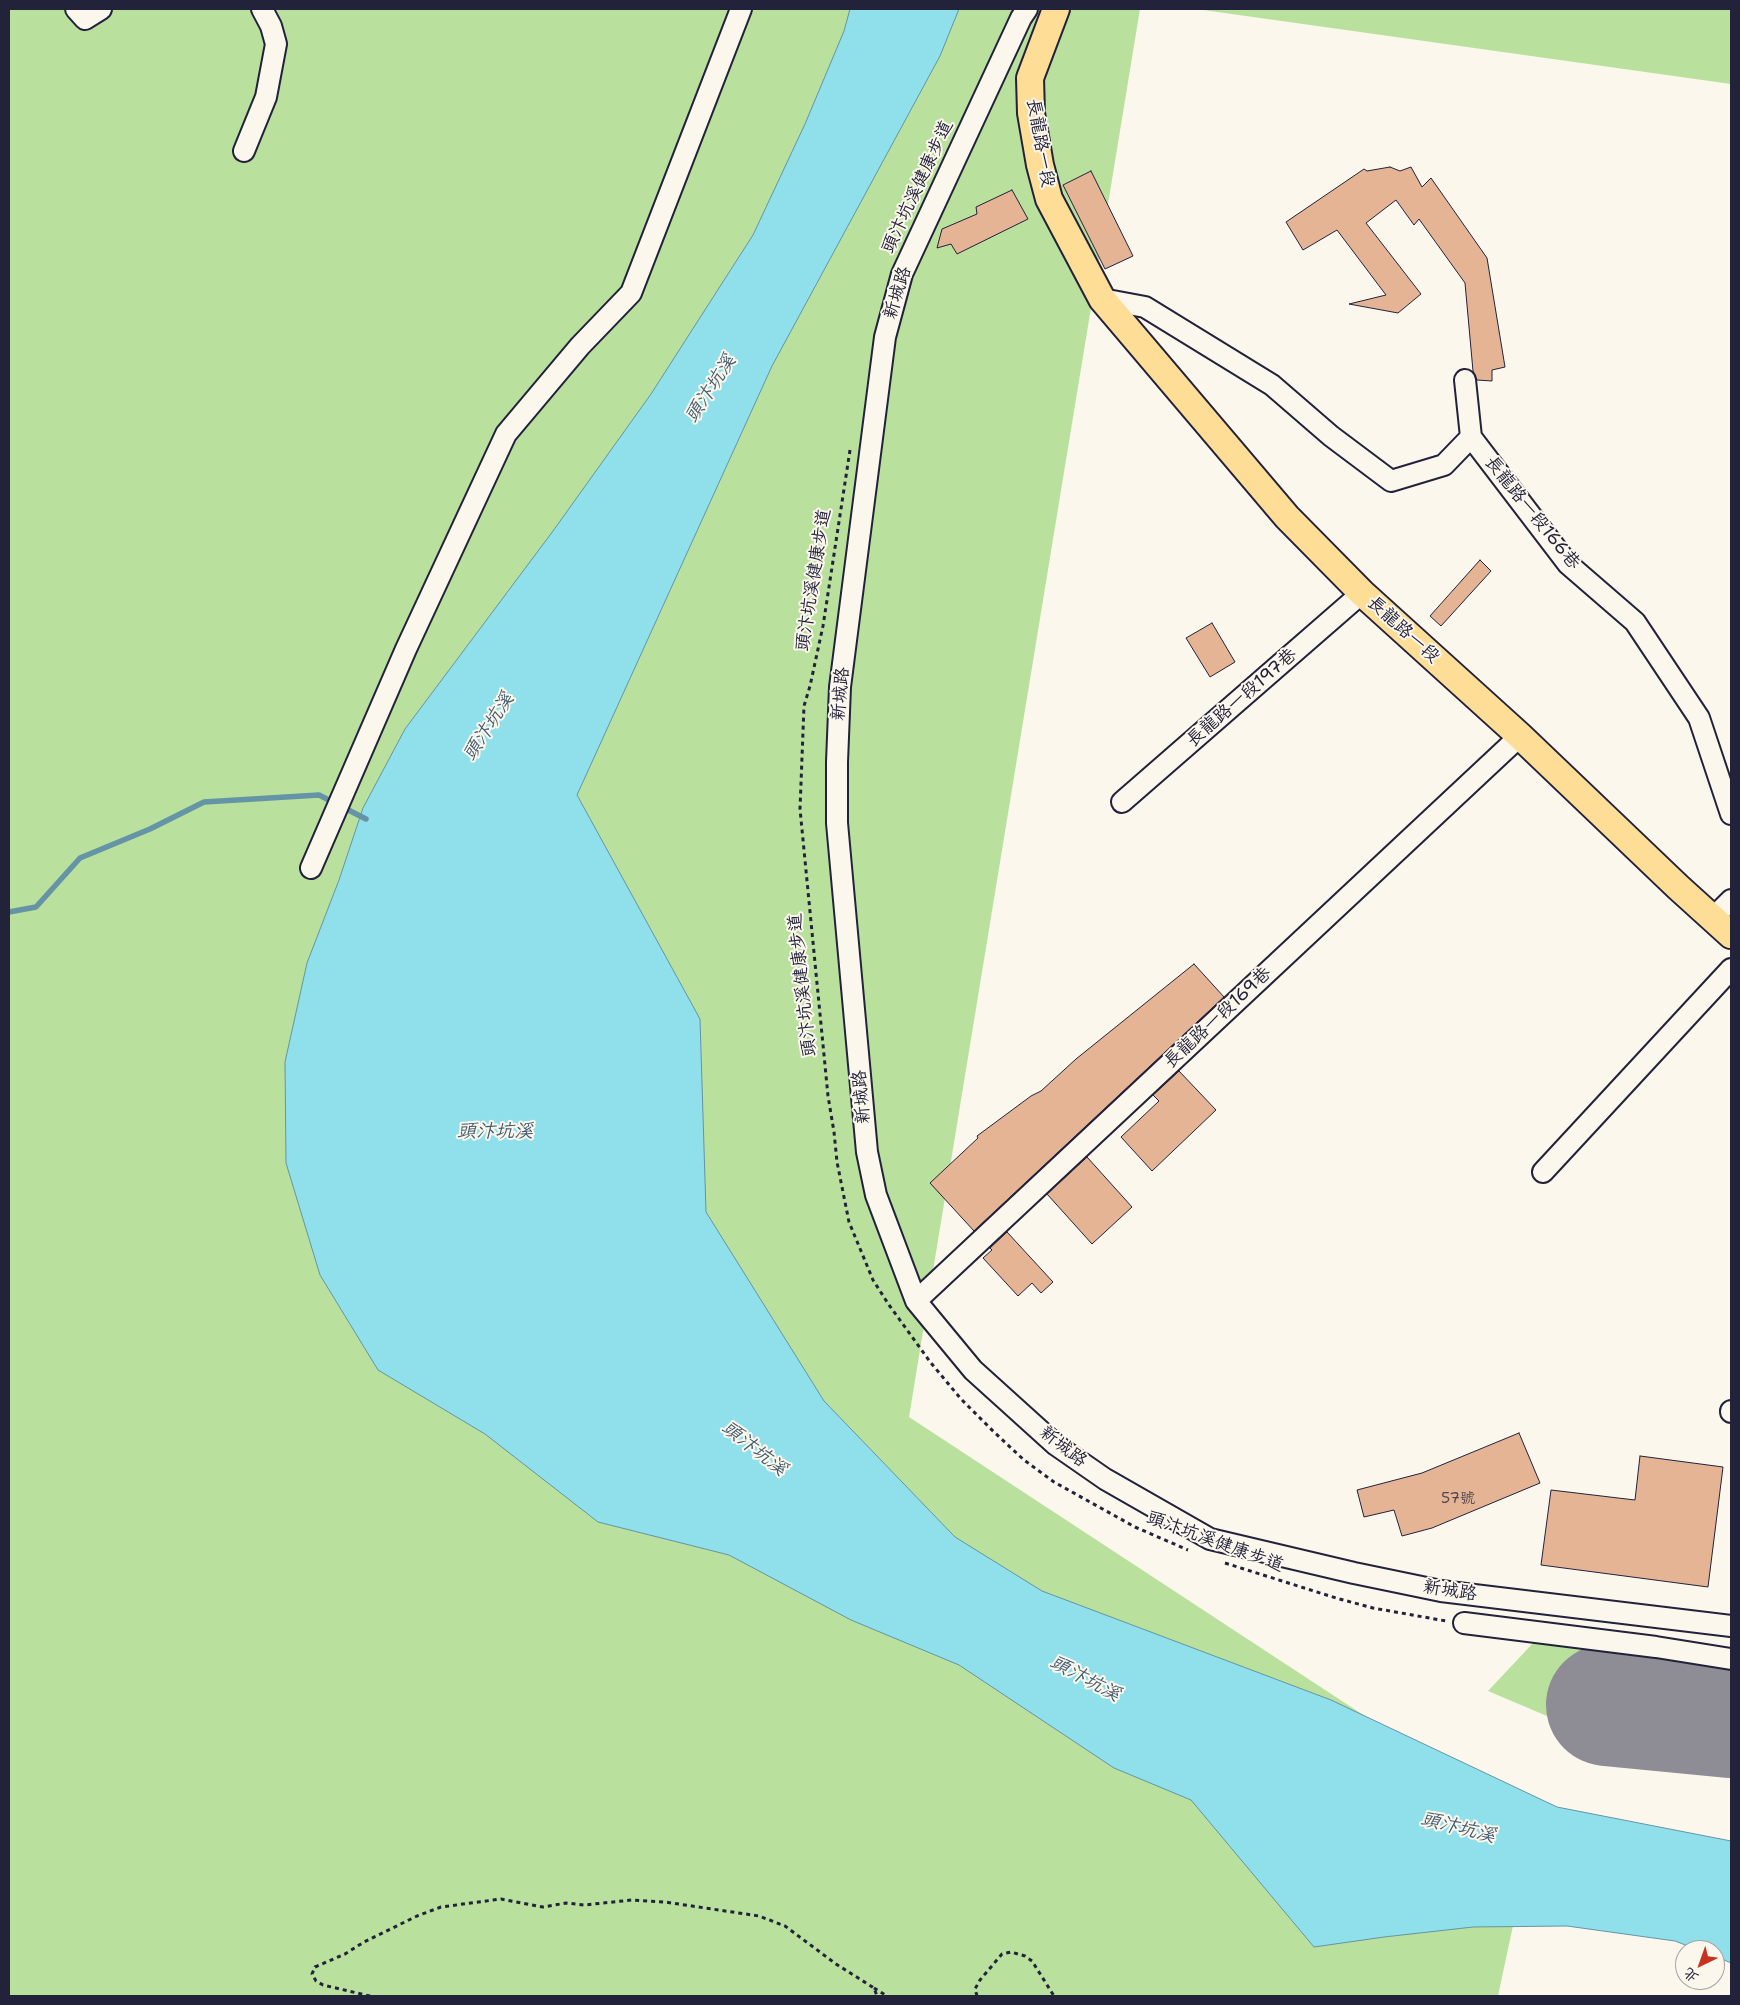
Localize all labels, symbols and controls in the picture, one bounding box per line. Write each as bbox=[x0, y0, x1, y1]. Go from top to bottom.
street label: 長龍路一段 bbox=[1022, 97, 1058, 189]
street label: 頭汴坑溪健康步道 bbox=[878, 117, 958, 257]
street label: 新城路 bbox=[880, 264, 916, 322]
water label: 頭汴坑溪 bbox=[681, 351, 741, 427]
street label: 長龍路一段166巷 bbox=[1480, 452, 1584, 574]
street label: 頭汴坑溪健康步道 bbox=[792, 507, 836, 653]
street label: 長龍路一段 bbox=[1362, 592, 1444, 668]
street label: 長龍路一段197巷 bbox=[1182, 644, 1302, 752]
street label: 新城路 bbox=[828, 666, 854, 722]
water label: 頭汴坑溪 bbox=[459, 689, 519, 765]
street label: 頭汴坑溪健康步道 bbox=[785, 912, 821, 1058]
street label: 長龍路一段169巷 bbox=[1160, 963, 1276, 1073]
street label: 新城路 bbox=[849, 1069, 875, 1125]
water label: 頭汴坑溪 bbox=[457, 1121, 533, 1143]
water label: 頭汴坑溪 bbox=[717, 1417, 791, 1481]
street label: 新城路 bbox=[1035, 1422, 1091, 1472]
house number: 57號 bbox=[1441, 1490, 1475, 1508]
street label: 頭汴坑溪健康步道 bbox=[1144, 1507, 1286, 1577]
street label: 新城路 bbox=[1422, 1576, 1478, 1606]
water label: 頭汴坑溪 bbox=[1046, 1651, 1124, 1707]
water label: 頭汴坑溪 bbox=[1418, 1808, 1498, 1848]
north arrow bbox=[1675, 1940, 1725, 1990]
text: 北 bbox=[1679, 1964, 1702, 1987]

